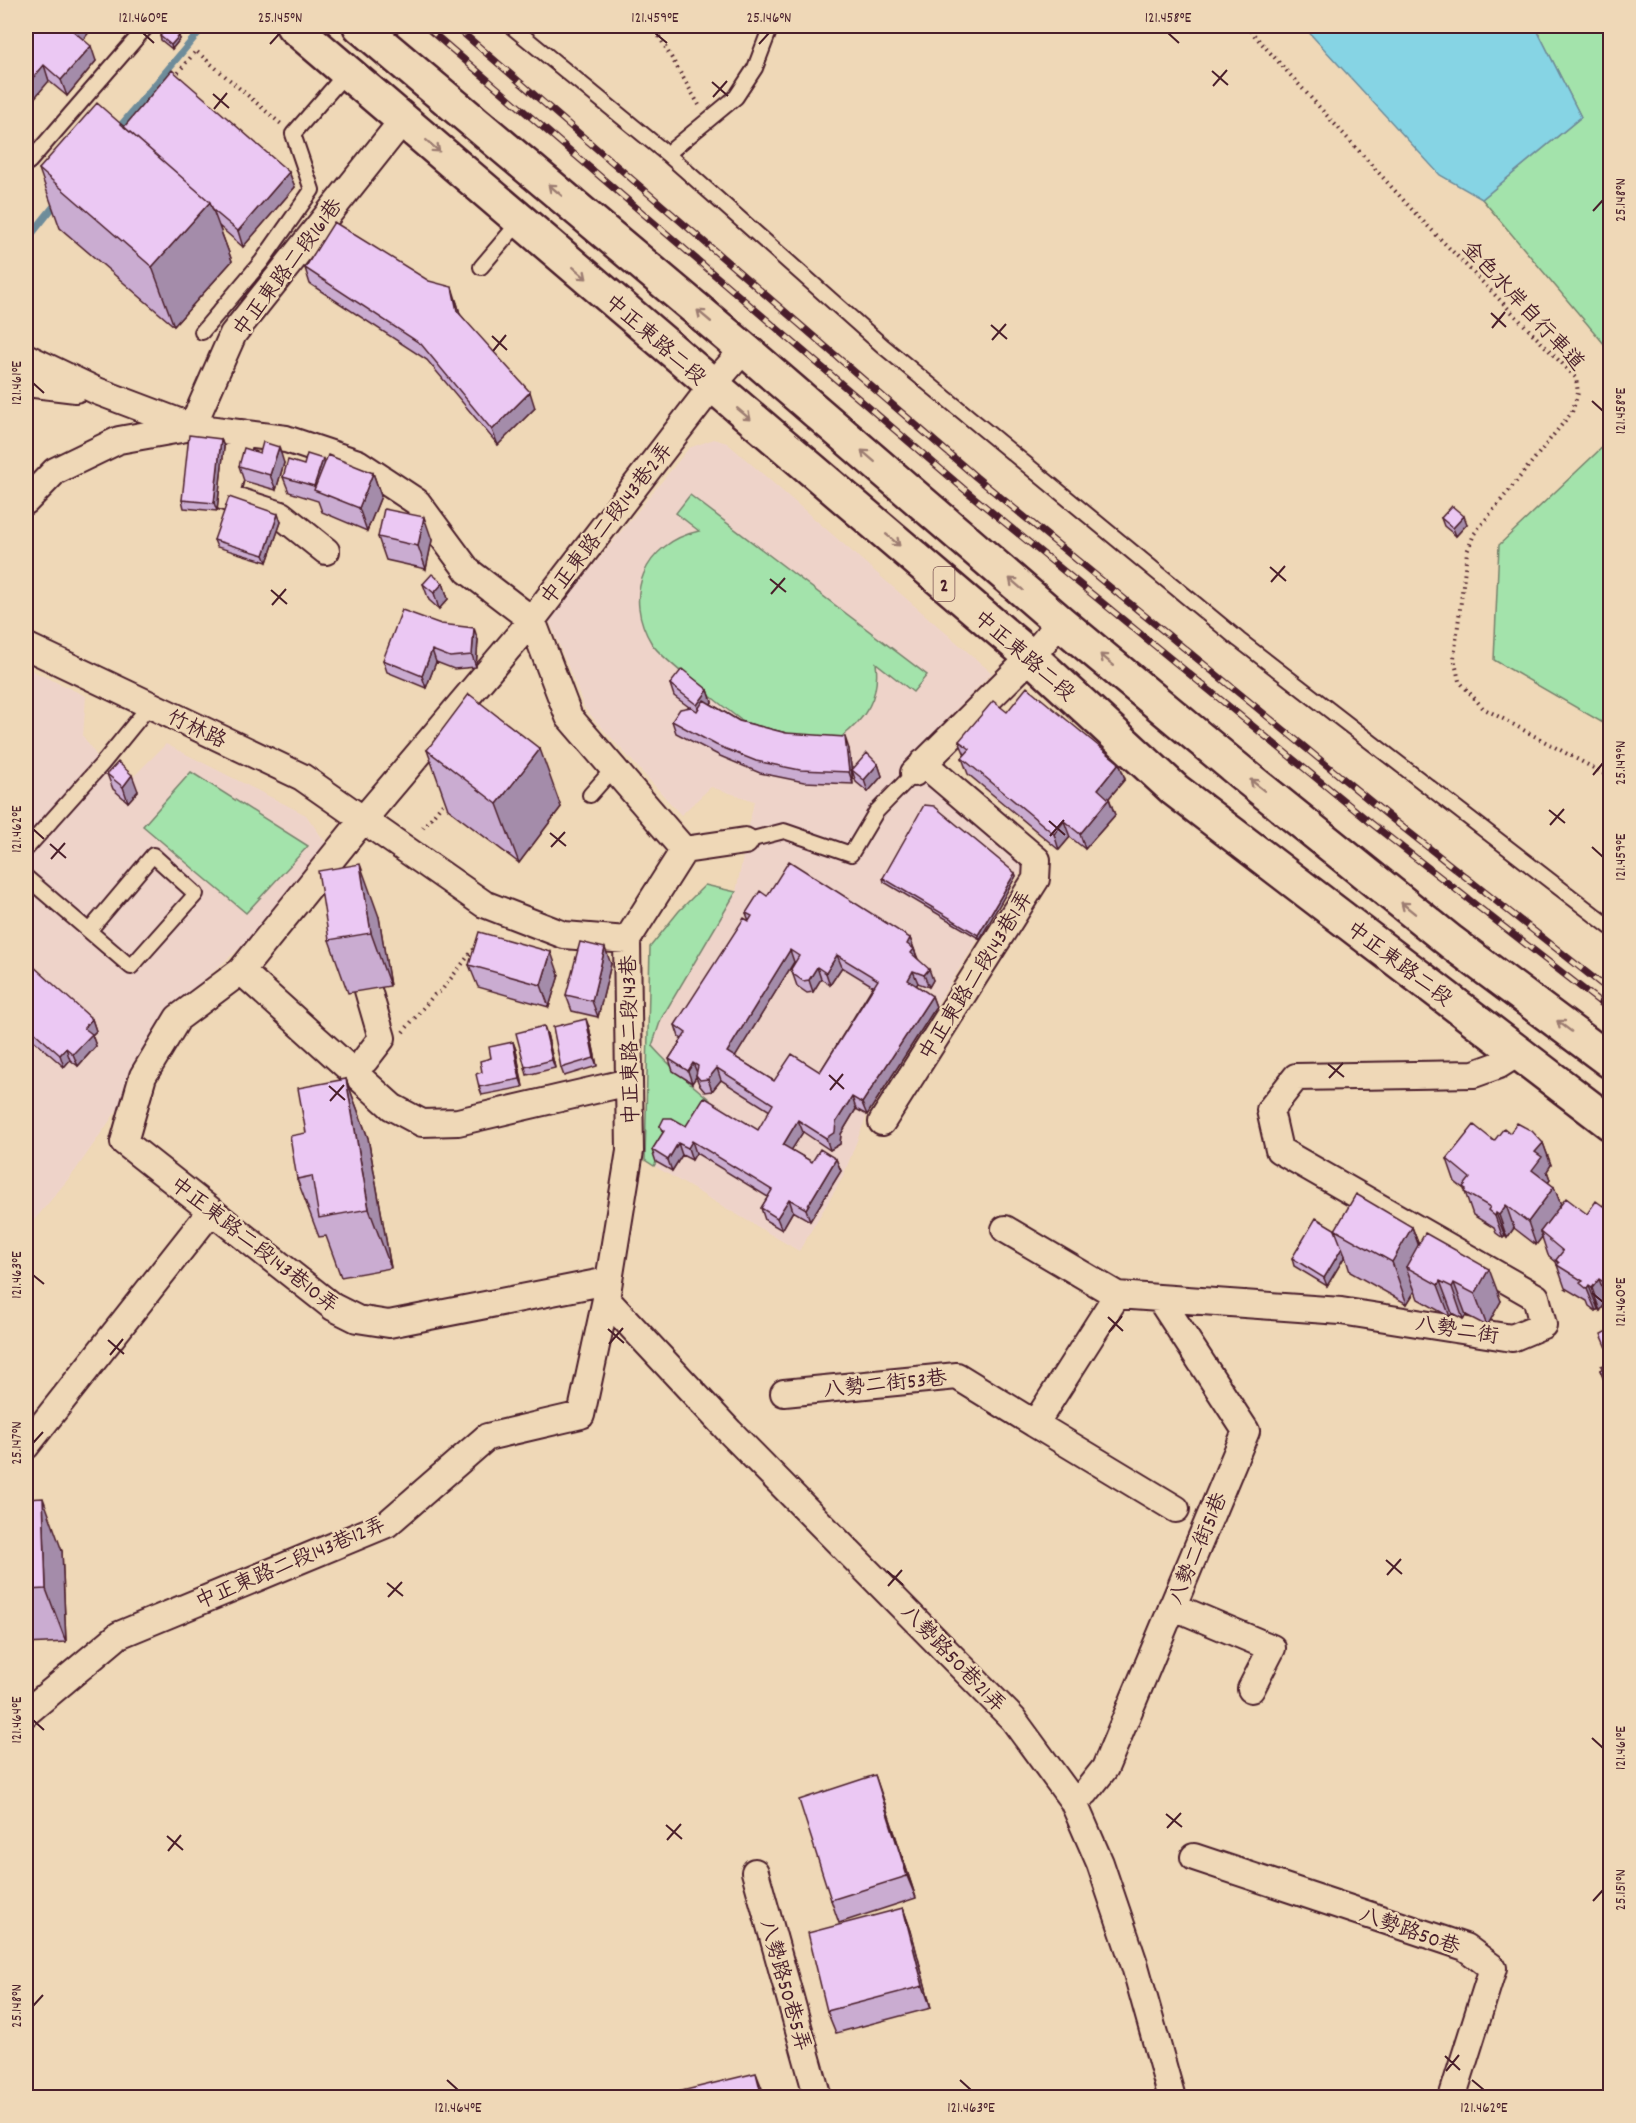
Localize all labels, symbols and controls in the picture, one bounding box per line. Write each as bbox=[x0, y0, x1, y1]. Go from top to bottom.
text: 121.460°E bbox=[119, 8, 168, 30]
text: 25.145°N bbox=[258, 8, 302, 30]
text: 121.459°E bbox=[631, 8, 679, 30]
text: 25.146°N bbox=[746, 8, 792, 30]
text: 121.458°E bbox=[1145, 8, 1191, 30]
one-way arrow bbox=[425, 139, 440, 153]
text: 25.148°N bbox=[1611, 178, 1633, 222]
one-way arrow bbox=[547, 184, 563, 197]
street label: 中正東路二段161巷 bbox=[227, 193, 351, 344]
street label: 金色水岸自行車道 bbox=[1454, 235, 1590, 379]
one-way arrow bbox=[572, 266, 587, 280]
street label: 中正東路二段 bbox=[597, 289, 711, 394]
one-way arrow bbox=[697, 309, 712, 323]
text: 121.461°E bbox=[7, 361, 29, 405]
text: 121.458°E bbox=[1611, 388, 1633, 434]
one-way arrow bbox=[736, 407, 751, 421]
street label: 中正東路二段143巷2弄 bbox=[535, 437, 682, 613]
one-way arrow bbox=[861, 449, 876, 463]
one-way arrow bbox=[885, 533, 900, 547]
road number: 2 bbox=[934, 567, 954, 601]
one-way arrow bbox=[1008, 577, 1024, 590]
street label: 中正東路二段 bbox=[966, 605, 1080, 710]
one-way arrow bbox=[1099, 654, 1115, 667]
street label: 竹林路 bbox=[161, 704, 231, 758]
text: 25.149°N bbox=[1611, 741, 1633, 785]
one-way arrow bbox=[1250, 778, 1265, 792]
text: 121.462°E bbox=[7, 805, 29, 853]
text: 121.459°E bbox=[1611, 833, 1633, 881]
street label: 中正東路二段143巷1弄 bbox=[913, 886, 1042, 1067]
one-way arrow bbox=[1401, 901, 1417, 914]
street label: 中正東路二段 bbox=[1339, 916, 1458, 1015]
street label: 中正東路二段143巷 bbox=[616, 955, 648, 1125]
one-way arrow bbox=[1556, 1019, 1572, 1032]
street label: 中正東路二段143巷10弄 bbox=[162, 1171, 344, 1322]
text: 121.463°E bbox=[7, 1251, 29, 1299]
text: 121.460°E bbox=[1611, 1277, 1633, 1327]
street label: 八勢二街 bbox=[1413, 1311, 1500, 1353]
street label: 八勢二街53巷 bbox=[822, 1365, 949, 1407]
text: 25.147°N bbox=[7, 1421, 29, 1465]
street label: 八勢二街51巷 bbox=[1163, 1488, 1237, 1610]
street label: 中正東路二段143巷12弄 bbox=[191, 1511, 391, 1619]
street label: 八勢路50巷21弄 bbox=[892, 1599, 1011, 1721]
text: 121.464°E bbox=[7, 1696, 29, 1744]
text: 121.461°E bbox=[1611, 1726, 1633, 1770]
text: 25.151°N bbox=[1611, 1869, 1633, 1911]
street label: 八勢路50巷 bbox=[1354, 1902, 1464, 1964]
street label: 八勢路50巷5弄 bbox=[750, 1916, 816, 2055]
text: 25.148°N bbox=[7, 1984, 29, 2028]
text: 121.464°E bbox=[434, 2098, 482, 2120]
text: 121.463°E bbox=[947, 2098, 995, 2120]
text: 121.462°E bbox=[1460, 2098, 1508, 2120]

